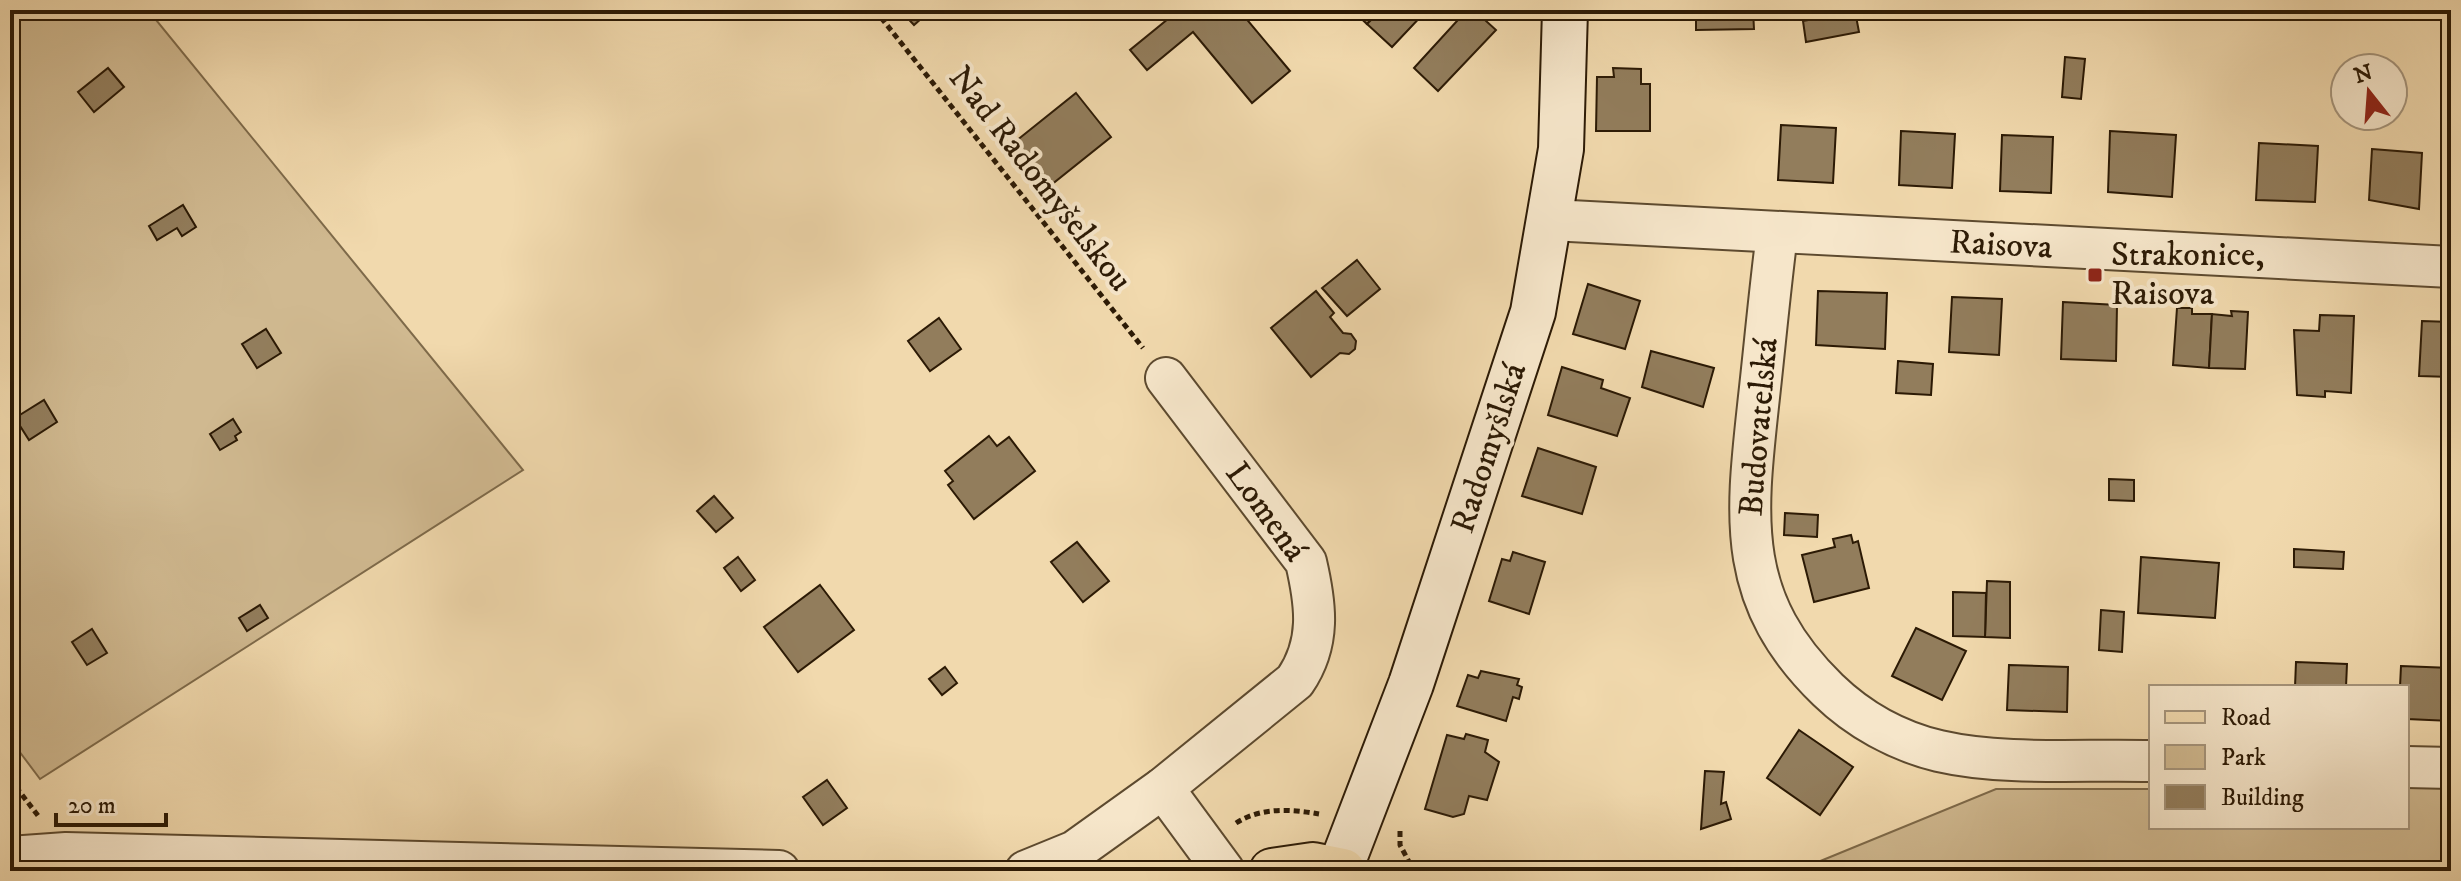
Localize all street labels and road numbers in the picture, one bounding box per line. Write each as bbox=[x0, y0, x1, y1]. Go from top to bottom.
street label: Nad Radomyšelskou bbox=[939, 58, 1141, 300]
street label: Raisova bbox=[1948, 221, 2054, 269]
street label: Budovatelská bbox=[1730, 336, 1788, 518]
street label: Radomyšlská bbox=[1442, 357, 1536, 538]
street label: Lomená bbox=[1216, 454, 1316, 570]

